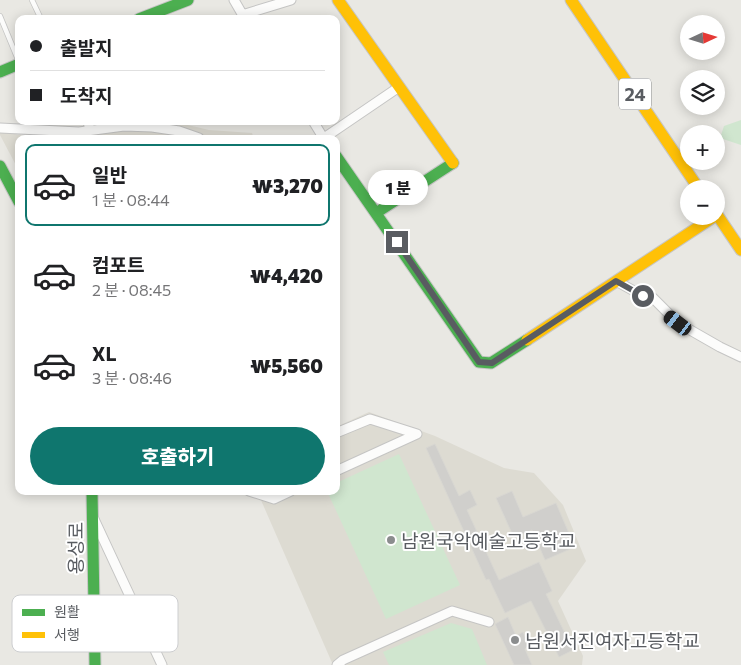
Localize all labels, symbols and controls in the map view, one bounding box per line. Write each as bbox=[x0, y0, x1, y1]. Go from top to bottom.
north arrow bbox=[680, 15, 725, 60]
map controls bbox=[680, 15, 725, 225]
text: 출발지 bbox=[60, 36, 112, 59]
button: layers bbox=[680, 70, 725, 115]
road number: 24 bbox=[619, 78, 651, 110]
text: 도착지 bbox=[60, 84, 112, 107]
button: + bbox=[680, 125, 725, 170]
icon: car bbox=[32, 163, 77, 208]
text: 일반 bbox=[92, 163, 127, 186]
callout: 1 분 bbox=[367, 170, 427, 204]
text: ₩3,270 bbox=[252, 174, 323, 197]
text: 1 분 bbox=[385, 178, 411, 197]
button: − bbox=[680, 180, 725, 225]
text: 1 분 · 08:44 bbox=[92, 190, 170, 209]
route end bbox=[386, 231, 408, 253]
icon: car bbox=[32, 253, 77, 298]
text: 컴포트 bbox=[92, 253, 144, 276]
text: ₩4,420 bbox=[250, 264, 323, 287]
text: 2 분 · 08:45 bbox=[92, 280, 171, 299]
route start bbox=[632, 285, 654, 307]
car bbox=[661, 308, 694, 338]
text: XL bbox=[92, 342, 117, 365]
icon: car bbox=[32, 343, 77, 388]
text: ₩5,560 bbox=[251, 354, 323, 377]
text: 3 분 · 08:46 bbox=[92, 368, 172, 387]
button: 호출하기 bbox=[30, 427, 325, 485]
street label: 용성로 bbox=[64, 522, 87, 574]
place label: 남원국악예술고등학교 bbox=[401, 529, 576, 552]
marker: 남원국악예술고등학교 bbox=[385, 534, 397, 546]
legend bbox=[12, 595, 178, 652]
text: 원활 bbox=[54, 603, 80, 620]
text: 서행 bbox=[54, 626, 80, 643]
place label: 남원서진여자고등학교 bbox=[525, 629, 700, 652]
marker: 남원서진여자고등학교 bbox=[509, 634, 521, 646]

